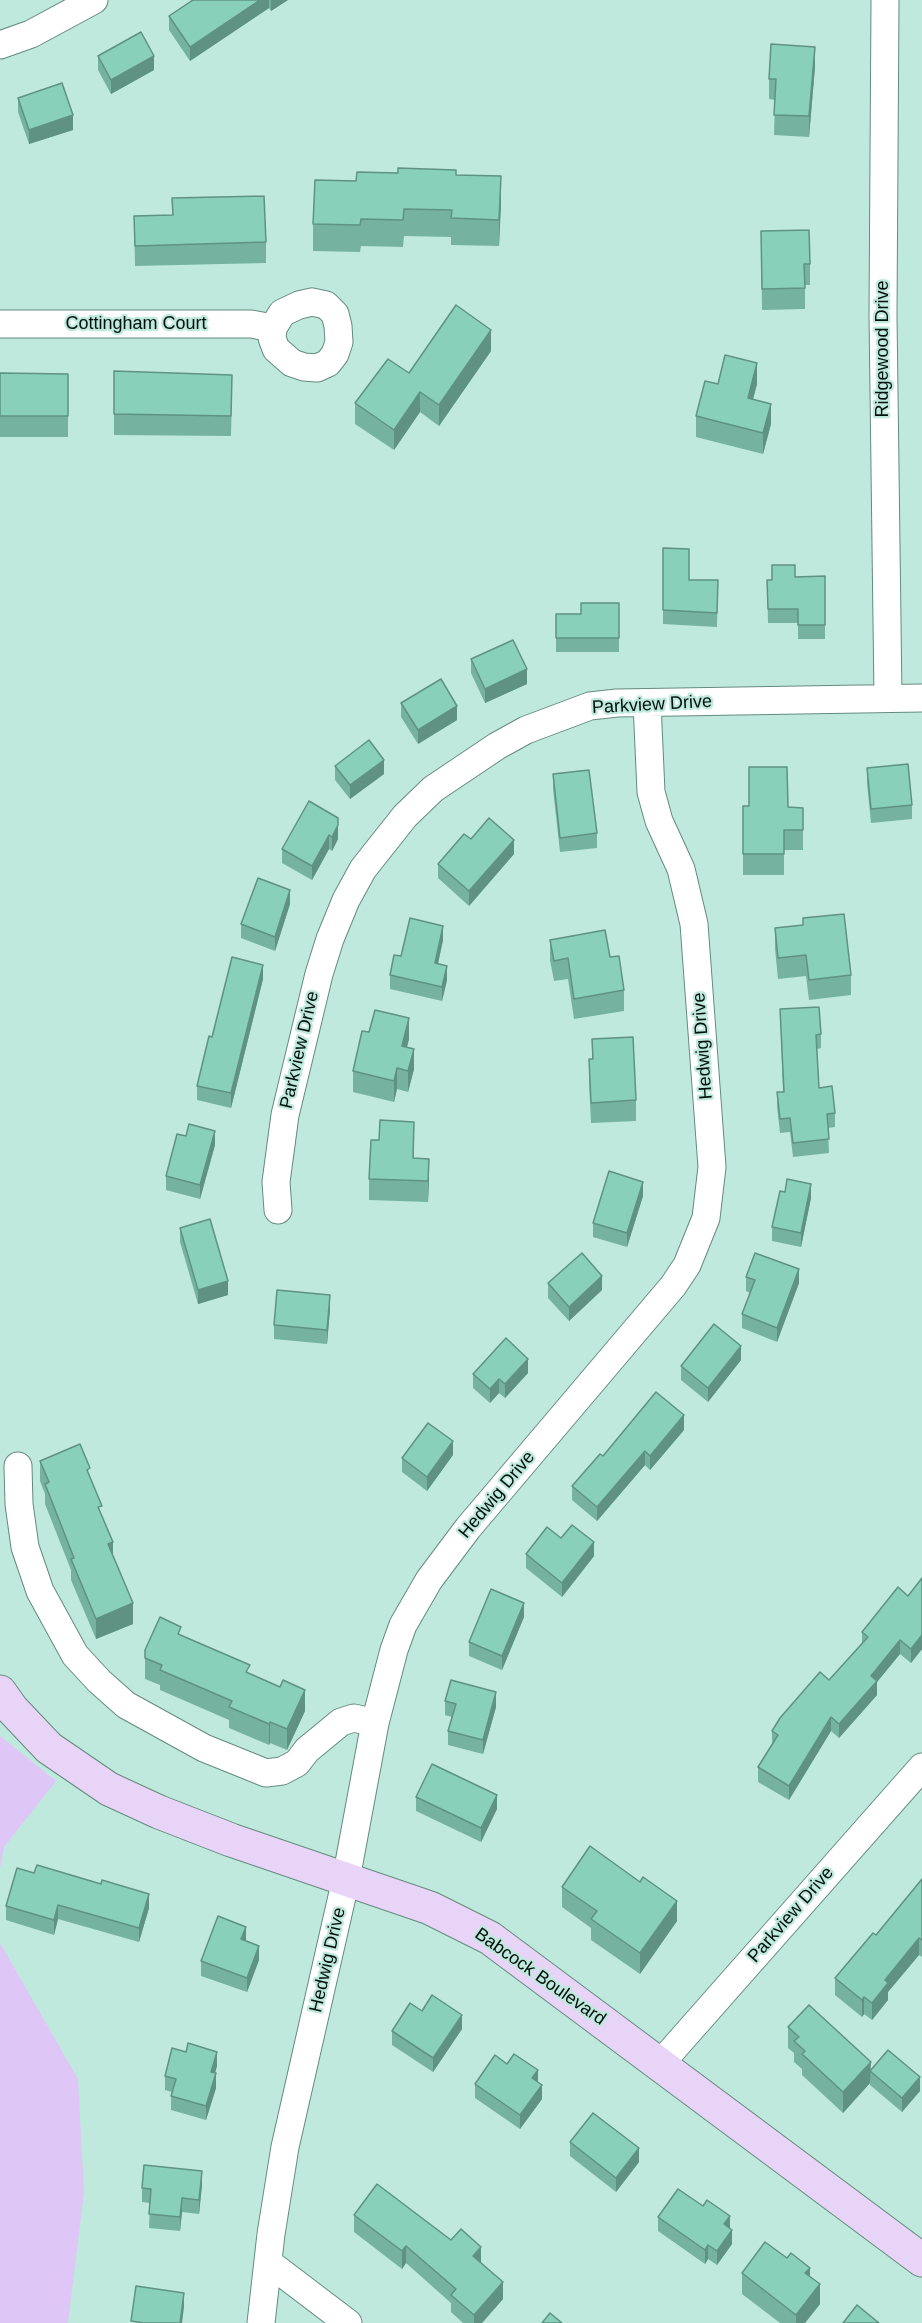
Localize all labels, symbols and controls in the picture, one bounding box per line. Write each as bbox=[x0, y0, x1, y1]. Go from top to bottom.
street label: Ridgewood Drive bbox=[872, 280, 894, 418]
street label: Cottingham Court bbox=[65, 313, 207, 335]
street label: Parkview Drive bbox=[592, 691, 712, 719]
street label: Parkview Drive bbox=[276, 989, 324, 1111]
street label: Hedwig Drive bbox=[688, 992, 718, 1100]
street label: Hedwig Drive bbox=[454, 1447, 540, 1543]
street label: Parkview Drive bbox=[743, 1863, 839, 1967]
street label: Hedwig Drive bbox=[305, 1905, 351, 2015]
street label: Babcock Boulevard bbox=[470, 1924, 610, 2030]

